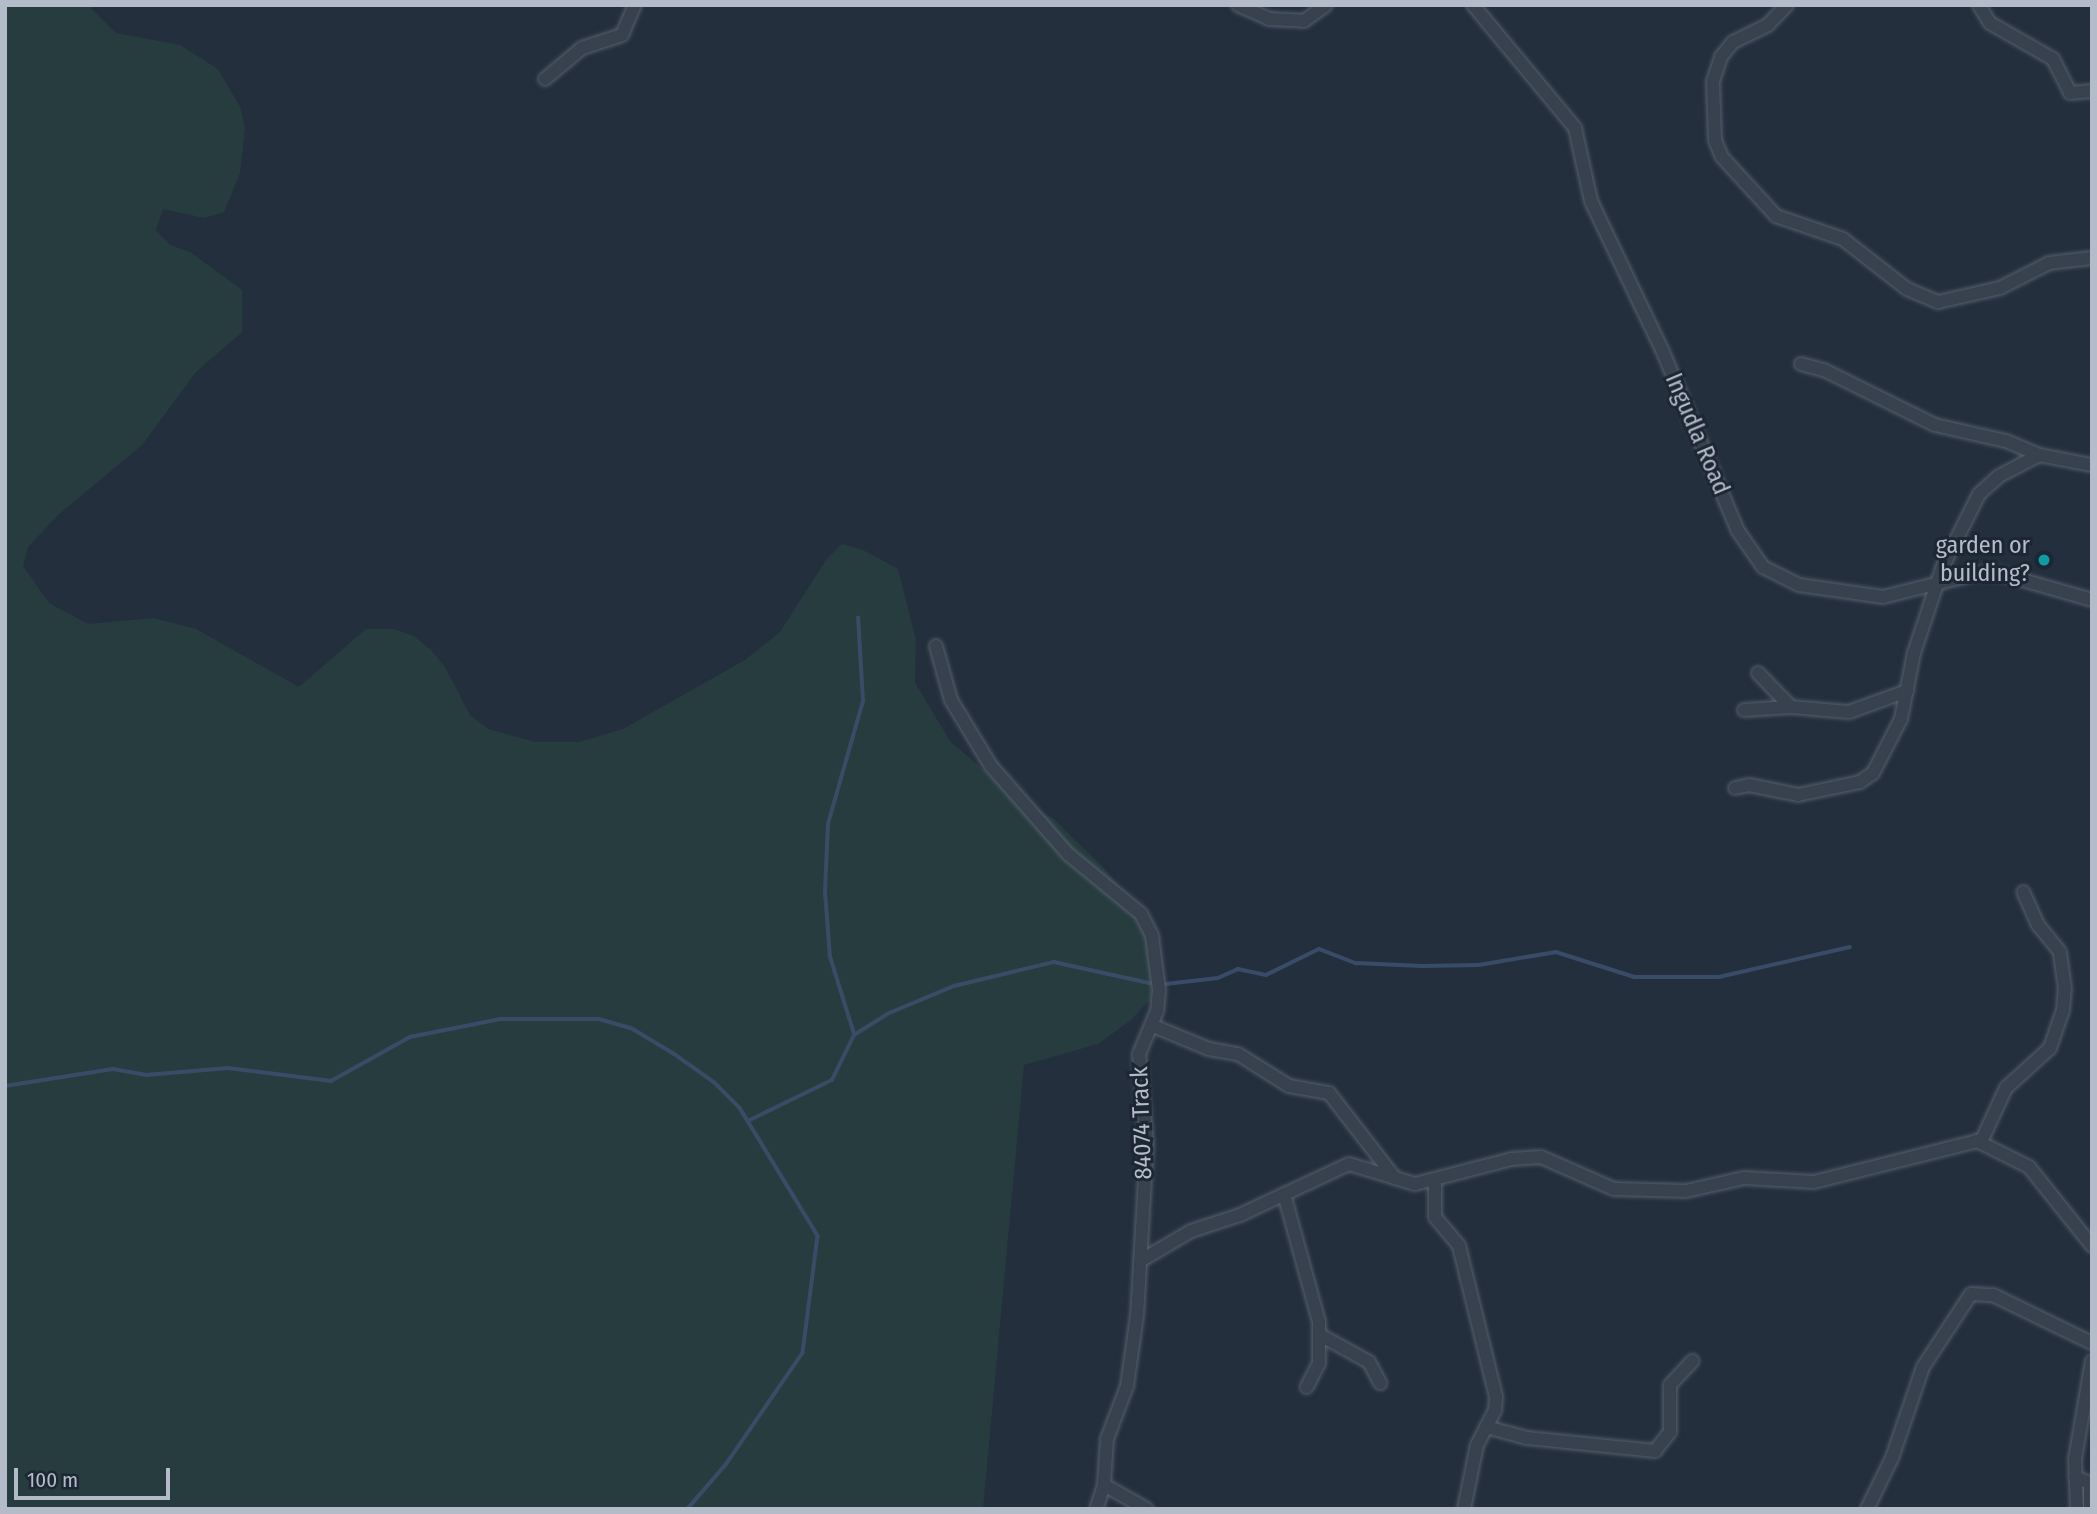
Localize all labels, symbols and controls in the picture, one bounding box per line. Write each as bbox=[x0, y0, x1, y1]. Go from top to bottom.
street label: Ingudla Road bbox=[1659, 369, 1735, 499]
place label: garden or building? bbox=[1936, 532, 2030, 588]
marker: garden or building? bbox=[2036, 552, 2052, 568]
street label: 84074 Track bbox=[1126, 1066, 1158, 1180]
scale bar bbox=[18, 1454, 173, 1498]
text: 100 m bbox=[27, 1467, 78, 1493]

